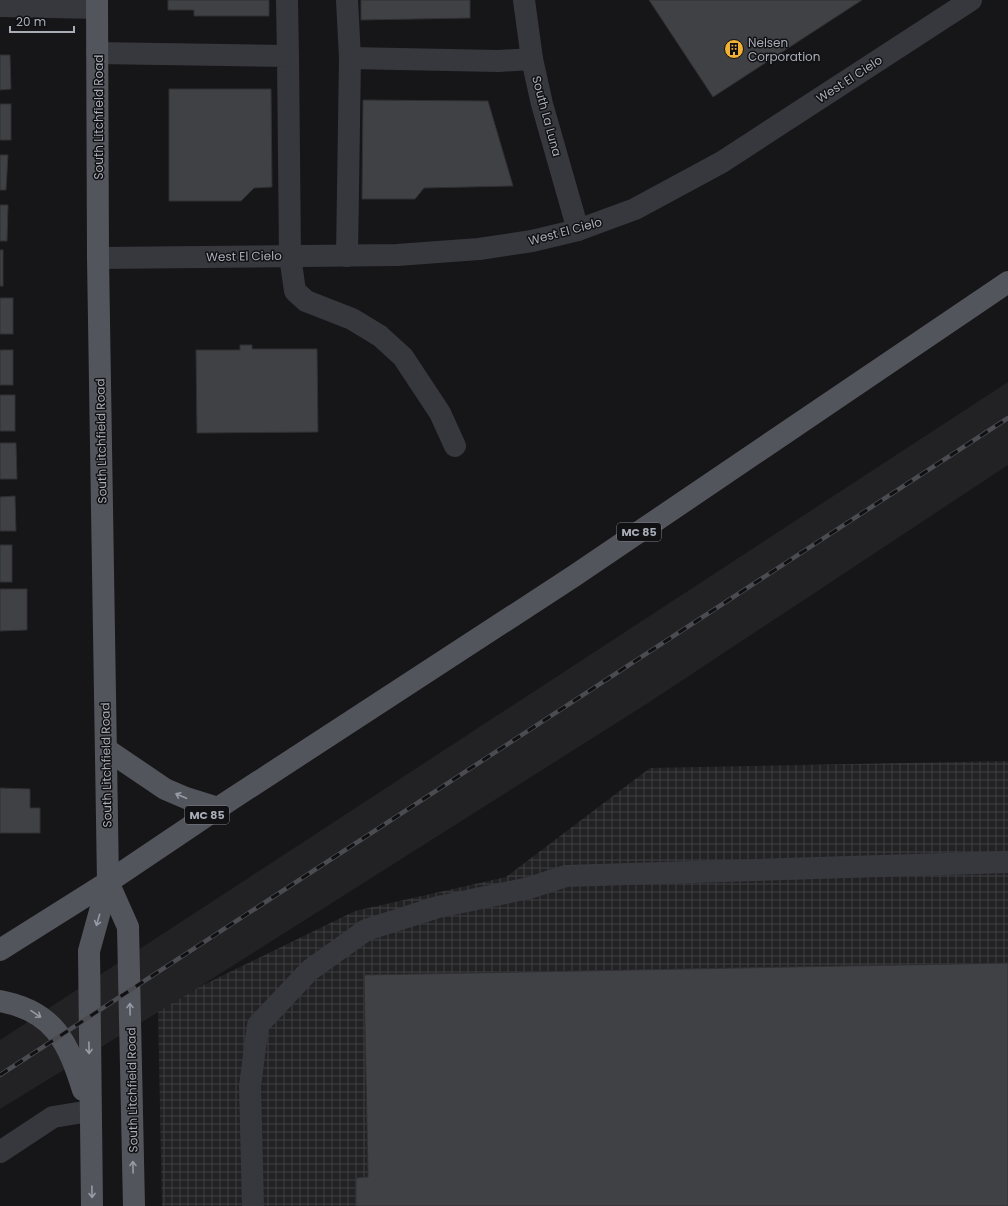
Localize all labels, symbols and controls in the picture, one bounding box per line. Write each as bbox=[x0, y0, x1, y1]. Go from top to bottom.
scale bar bbox=[10, 8, 74, 34]
text: 20 m bbox=[16, 13, 46, 30]
place label: Nelsen Corporation bbox=[748, 34, 820, 65]
building icon: Nelsen Corporation bbox=[723, 38, 745, 60]
street label: West El Cielo bbox=[813, 51, 886, 107]
street label: South Litchfield Road bbox=[90, 55, 107, 179]
street label: South La Luna bbox=[528, 74, 566, 158]
street label: West El Cielo bbox=[526, 213, 604, 249]
street label: West El Cielo bbox=[206, 247, 282, 265]
street label: South Litchfield Road bbox=[91, 378, 111, 504]
road number: MC 85 bbox=[617, 523, 661, 541]
street label: South Litchfield Road bbox=[96, 702, 116, 828]
one-way arrow bbox=[175, 792, 187, 799]
road number: MC 85 bbox=[185, 806, 229, 824]
one-way arrow bbox=[93, 913, 101, 926]
one-way arrow bbox=[126, 1003, 134, 1016]
one-way arrow bbox=[31, 1010, 42, 1018]
street label: South Litchfield Road bbox=[122, 1027, 142, 1153]
one-way arrow bbox=[85, 1041, 93, 1054]
one-way arrow bbox=[130, 1161, 137, 1174]
one-way arrow bbox=[88, 1185, 96, 1198]

